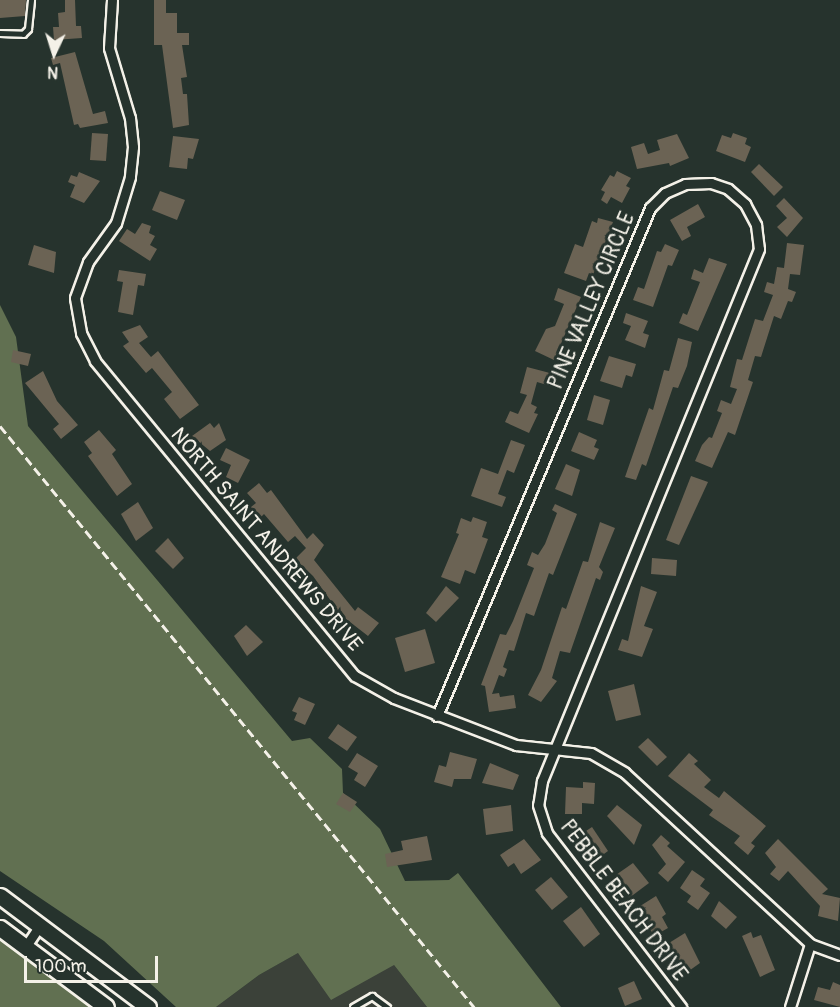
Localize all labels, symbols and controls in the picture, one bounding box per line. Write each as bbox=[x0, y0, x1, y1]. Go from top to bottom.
north arrow bbox=[24, 24, 84, 84]
text: N bbox=[47, 62, 59, 82]
street label: PINE VALLEY CIRCLE bbox=[543, 209, 641, 393]
street label: NORTH SAINT ANDREWS DRIVE bbox=[165, 423, 367, 657]
street label: PEBBLE BEACH DRIVE bbox=[554, 815, 692, 987]
scale bar bbox=[27, 944, 160, 982]
text: 100 m bbox=[35, 955, 87, 978]

